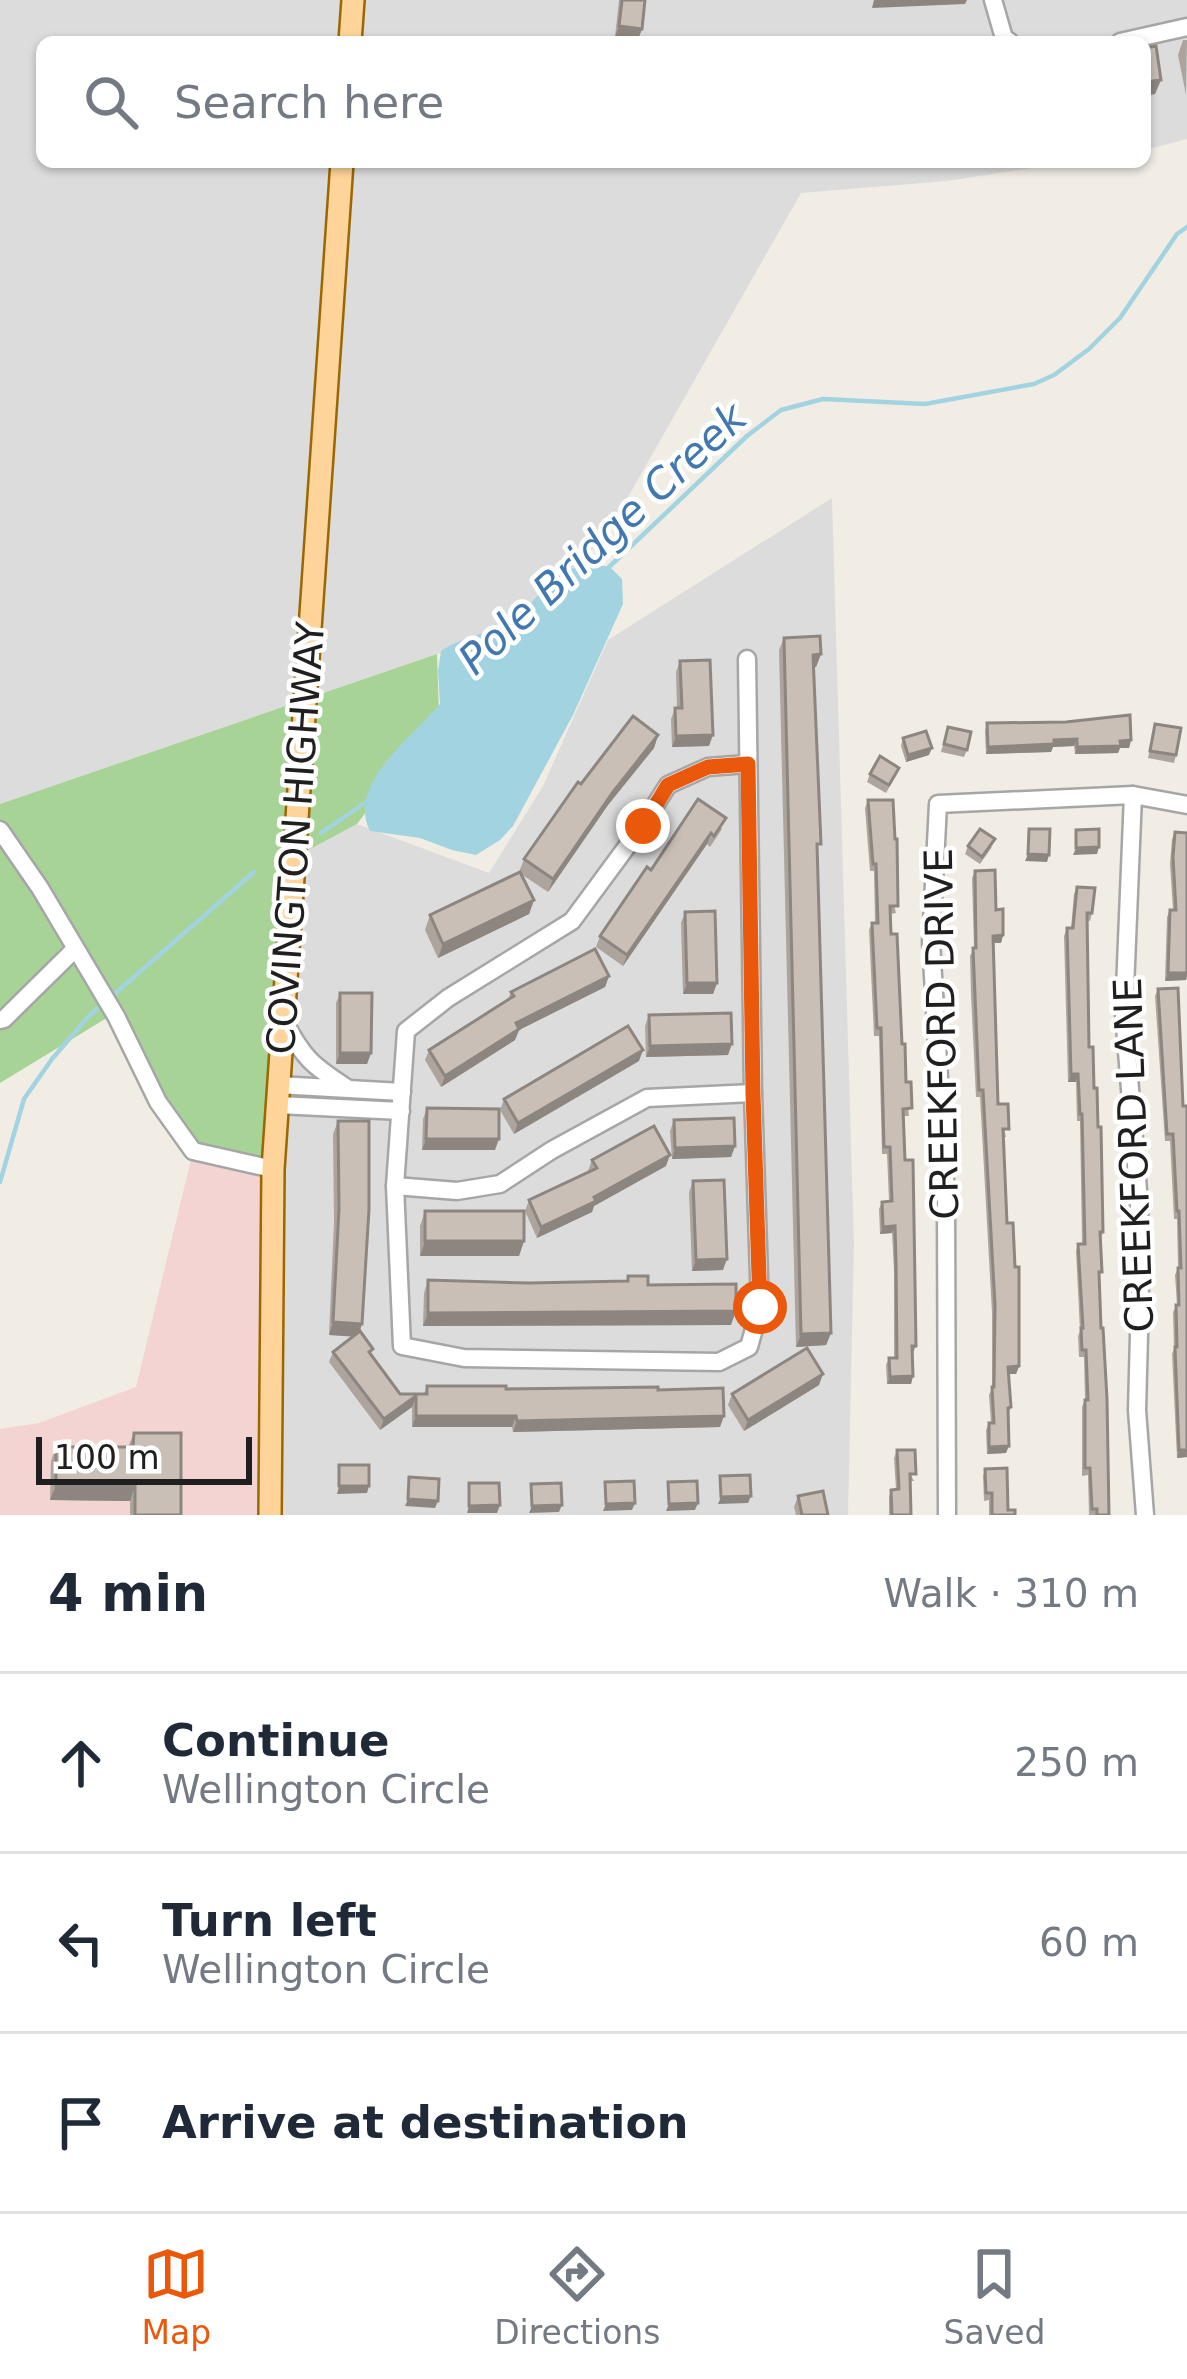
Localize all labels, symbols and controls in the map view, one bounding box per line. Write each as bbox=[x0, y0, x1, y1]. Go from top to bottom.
search box bbox=[36, 36, 1151, 168]
icon: search bbox=[78, 69, 144, 135]
text: Search here bbox=[174, 76, 444, 129]
water label: Pole Bridge Creek bbox=[449, 392, 757, 684]
street label: COVINGTON HIGHWAY bbox=[258, 620, 333, 1056]
route end bbox=[616, 799, 670, 853]
street label: CREEKFORD DRIVE bbox=[916, 848, 967, 1220]
street label: CREEKFORD LANE bbox=[1105, 977, 1162, 1333]
route start bbox=[733, 1280, 787, 1334]
scale bar bbox=[36, 1431, 252, 1484]
text: 100 m bbox=[54, 1438, 160, 1477]
text: 4 min bbox=[48, 1564, 208, 1623]
text: Walk · 310 m bbox=[884, 1571, 1139, 1616]
text: Continue bbox=[162, 1714, 390, 1767]
icon: ahead bbox=[48, 1730, 114, 1796]
text: 250 m bbox=[1014, 1740, 1139, 1785]
text: Wellington Circle bbox=[162, 1767, 490, 1812]
text: Turn left bbox=[162, 1894, 377, 1947]
icon: left bbox=[48, 1910, 114, 1976]
text: 60 m bbox=[1039, 1920, 1139, 1965]
text: Wellington Circle bbox=[162, 1947, 490, 1992]
icon: arrive bbox=[48, 2090, 114, 2156]
text: Arrive at destination bbox=[162, 2096, 688, 2149]
tab: Map bbox=[142, 2241, 211, 2352]
tab: Directions bbox=[494, 2241, 660, 2352]
tab: Saved bbox=[944, 2241, 1045, 2352]

